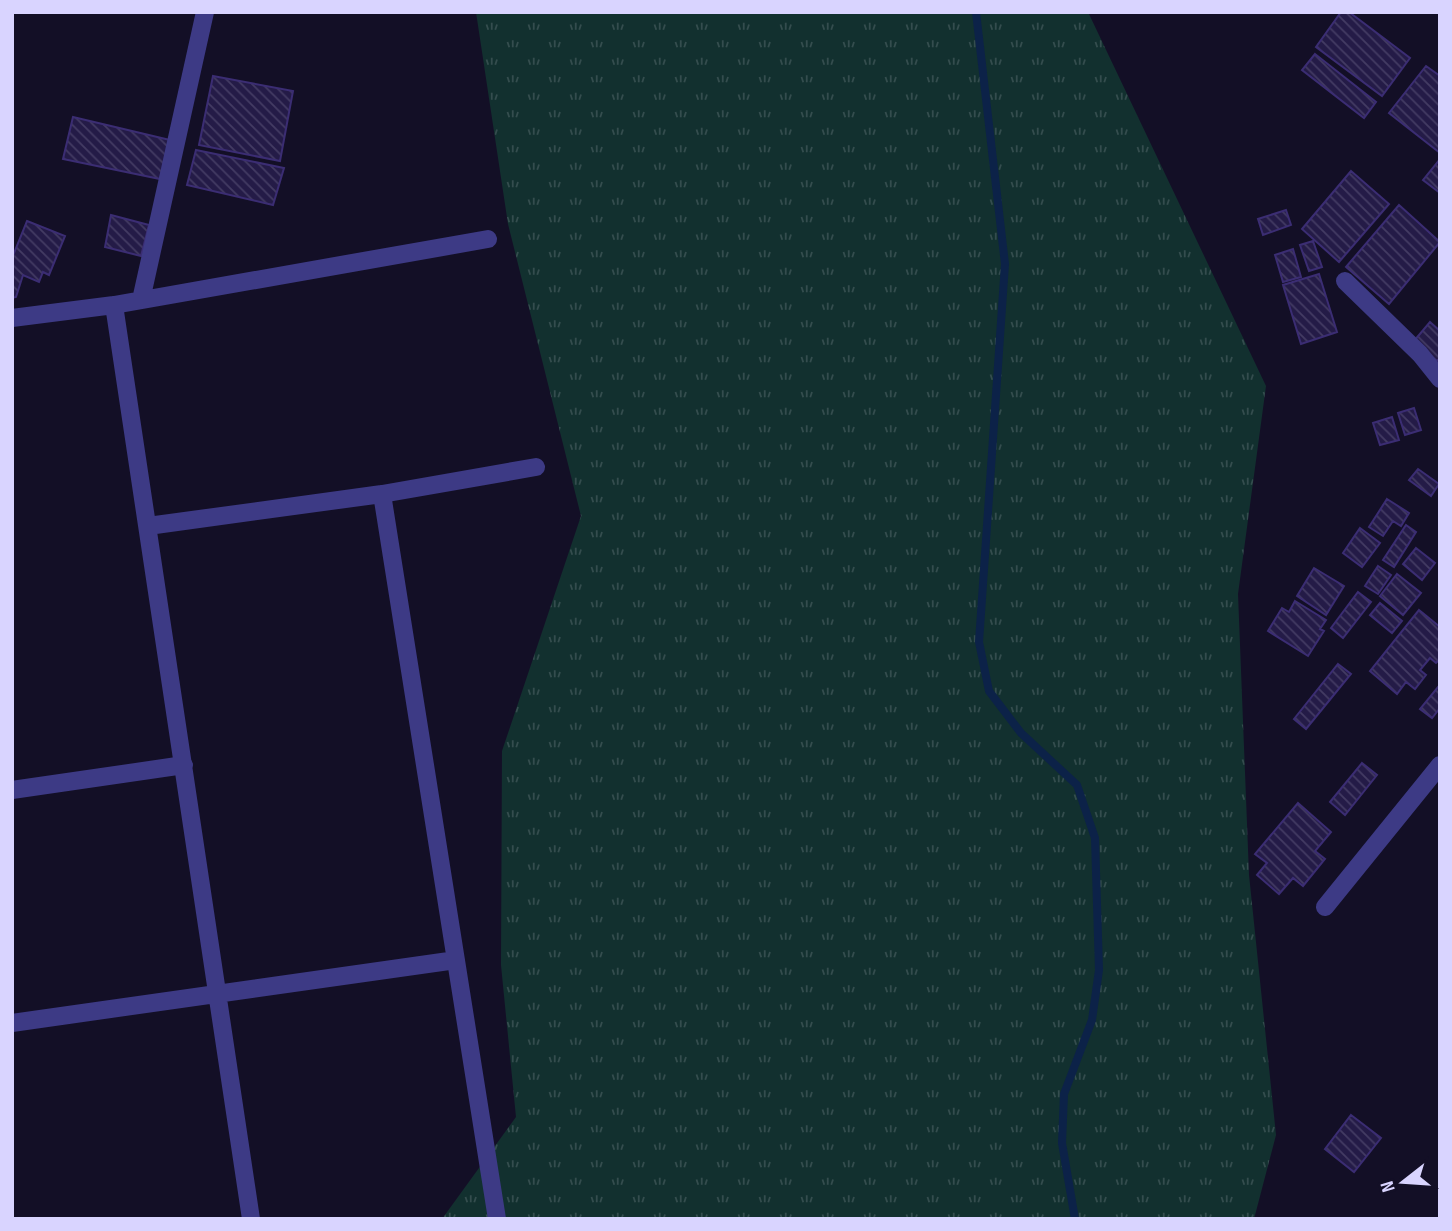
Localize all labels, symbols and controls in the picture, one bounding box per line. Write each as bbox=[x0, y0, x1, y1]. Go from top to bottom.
north arrow bbox=[1368, 1147, 1438, 1217]
text: N bbox=[1376, 1178, 1401, 1195]

